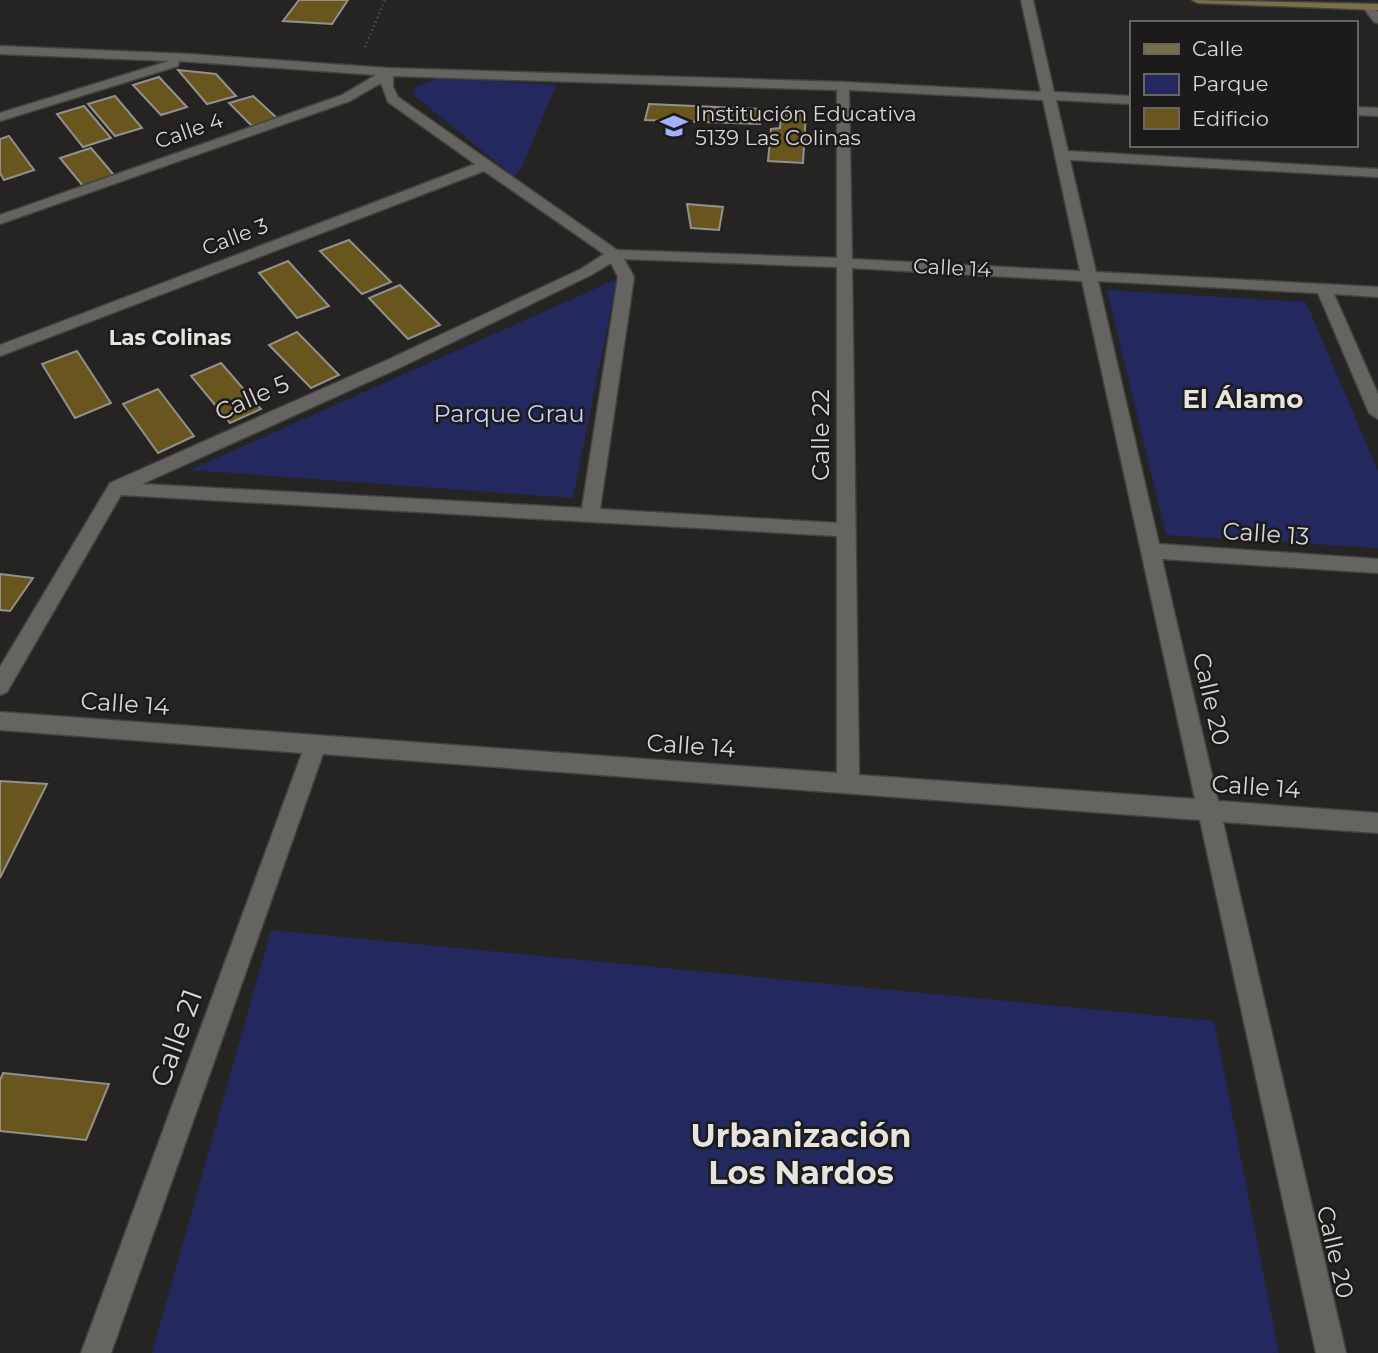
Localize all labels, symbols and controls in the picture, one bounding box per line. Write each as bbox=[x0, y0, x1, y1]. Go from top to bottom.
legend bbox=[1130, 21, 1357, 147]
text: Calle bbox=[1192, 36, 1243, 61]
text: Parque bbox=[1192, 71, 1268, 96]
place label: Institución Educativa 5139 Las Colinas bbox=[695, 101, 917, 150]
text: Edificio bbox=[1192, 106, 1269, 131]
street label: Calle 4 bbox=[151, 107, 226, 154]
school or university icon: Institución Educativa 5139 Las Colinas bbox=[659, 111, 689, 141]
street label: Calle 3 bbox=[198, 213, 271, 260]
street label: Calle 14 bbox=[912, 253, 992, 282]
district label: Las Colinas bbox=[109, 325, 231, 350]
street label: Calle 5 bbox=[210, 368, 293, 427]
district label: El Álamo bbox=[1183, 383, 1303, 415]
street label: Calle 22 bbox=[806, 389, 835, 481]
park label: Parque Grau bbox=[433, 399, 585, 428]
street label: Calle 13 bbox=[1222, 516, 1310, 551]
street label: Calle 20 bbox=[1187, 650, 1236, 748]
street label: Calle 14 bbox=[80, 686, 171, 721]
street label: Calle 14 bbox=[646, 728, 737, 763]
street label: Calle 14 bbox=[1211, 769, 1302, 804]
street label: Calle 21 bbox=[143, 985, 209, 1091]
district label: Urbanización Los Nardos bbox=[691, 1116, 911, 1192]
street label: Calle 20 bbox=[1311, 1203, 1360, 1301]

